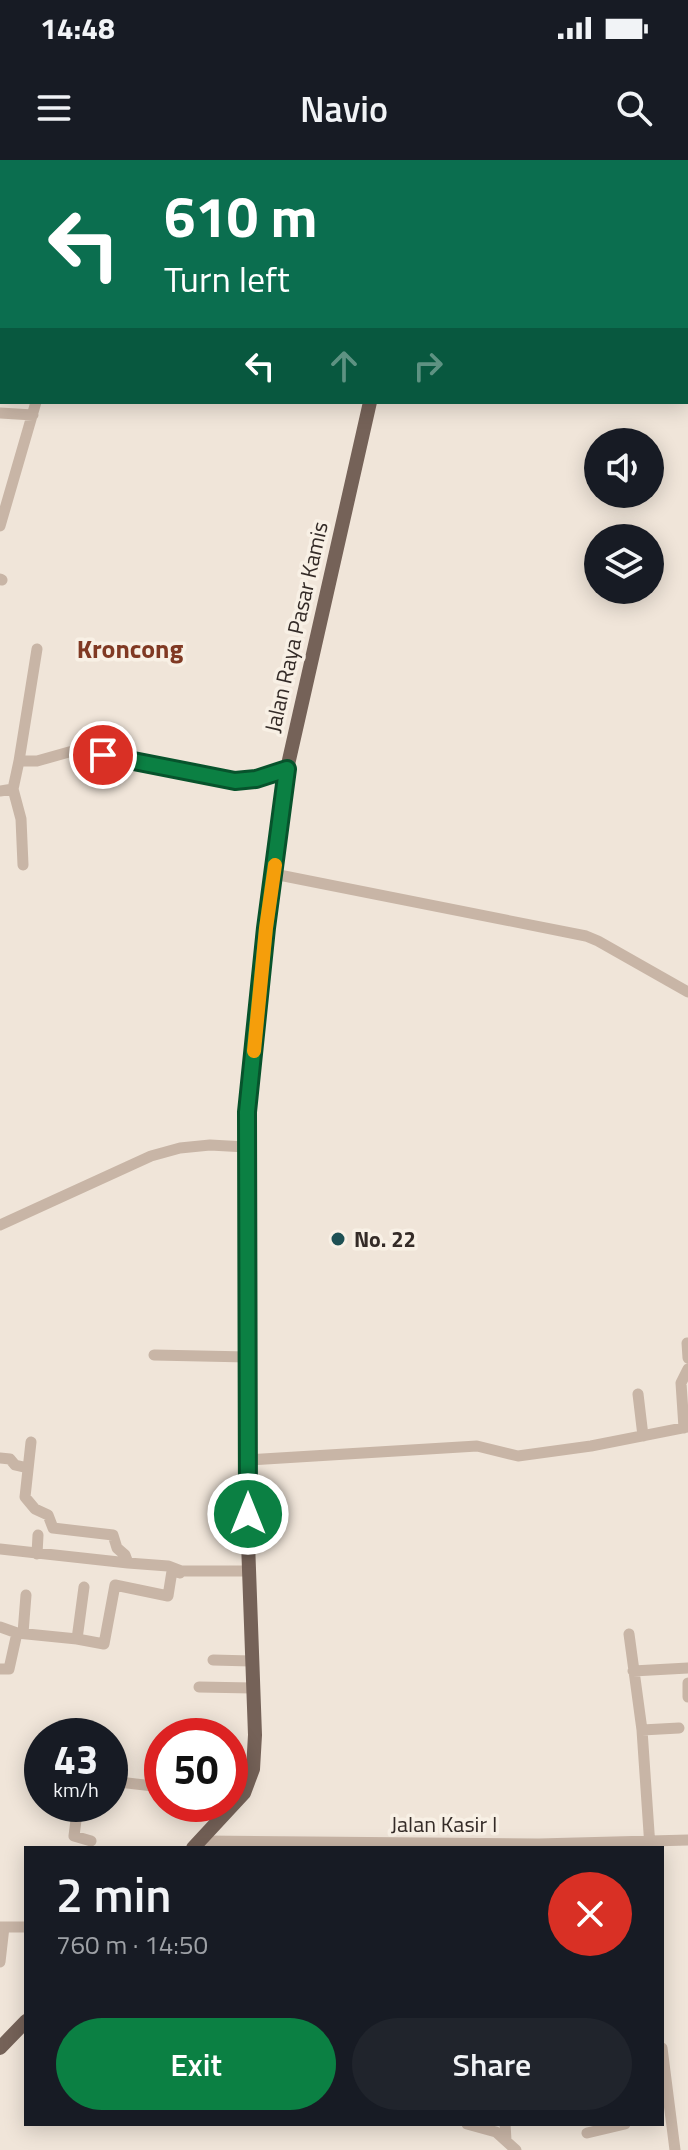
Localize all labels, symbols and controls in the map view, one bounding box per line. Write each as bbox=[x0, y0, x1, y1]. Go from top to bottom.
text: 14:48 bbox=[40, 5, 115, 51]
text: Navio bbox=[300, 81, 388, 136]
icon: menu bbox=[32, 86, 76, 130]
icon: search bbox=[612, 86, 656, 130]
text: 610 m bbox=[164, 174, 317, 259]
icon: left bbox=[32, 192, 136, 296]
text: Turn left bbox=[164, 251, 290, 306]
icon: left bbox=[238, 344, 282, 388]
icon: ahead bbox=[322, 344, 366, 388]
icon: right bbox=[406, 344, 450, 388]
map controls bbox=[584, 428, 664, 604]
button: sound bbox=[584, 428, 664, 508]
street label: Jalan Raya Pasar Kamis bbox=[255, 518, 337, 736]
button: layers bbox=[584, 524, 664, 604]
district label: Kroncong bbox=[77, 629, 183, 668]
pin bbox=[69, 721, 137, 789]
icon: arrive bbox=[81, 733, 125, 777]
place label: No. 22 bbox=[354, 1222, 416, 1256]
marker: No. 22 bbox=[329, 1230, 347, 1248]
position arrow bbox=[206, 1472, 290, 1556]
speed limit sign: 50 bbox=[144, 1718, 248, 1822]
text: 43 bbox=[54, 1729, 98, 1790]
text: km/h bbox=[53, 1774, 99, 1805]
street label: Jalan Kasir I bbox=[391, 1807, 497, 1841]
text: 2 min bbox=[56, 1858, 171, 1931]
button: close bbox=[548, 1872, 632, 1956]
text: 760 m · 14:50 bbox=[56, 1925, 208, 1964]
button: Exit bbox=[56, 2018, 336, 2110]
button: Share bbox=[352, 2018, 632, 2110]

